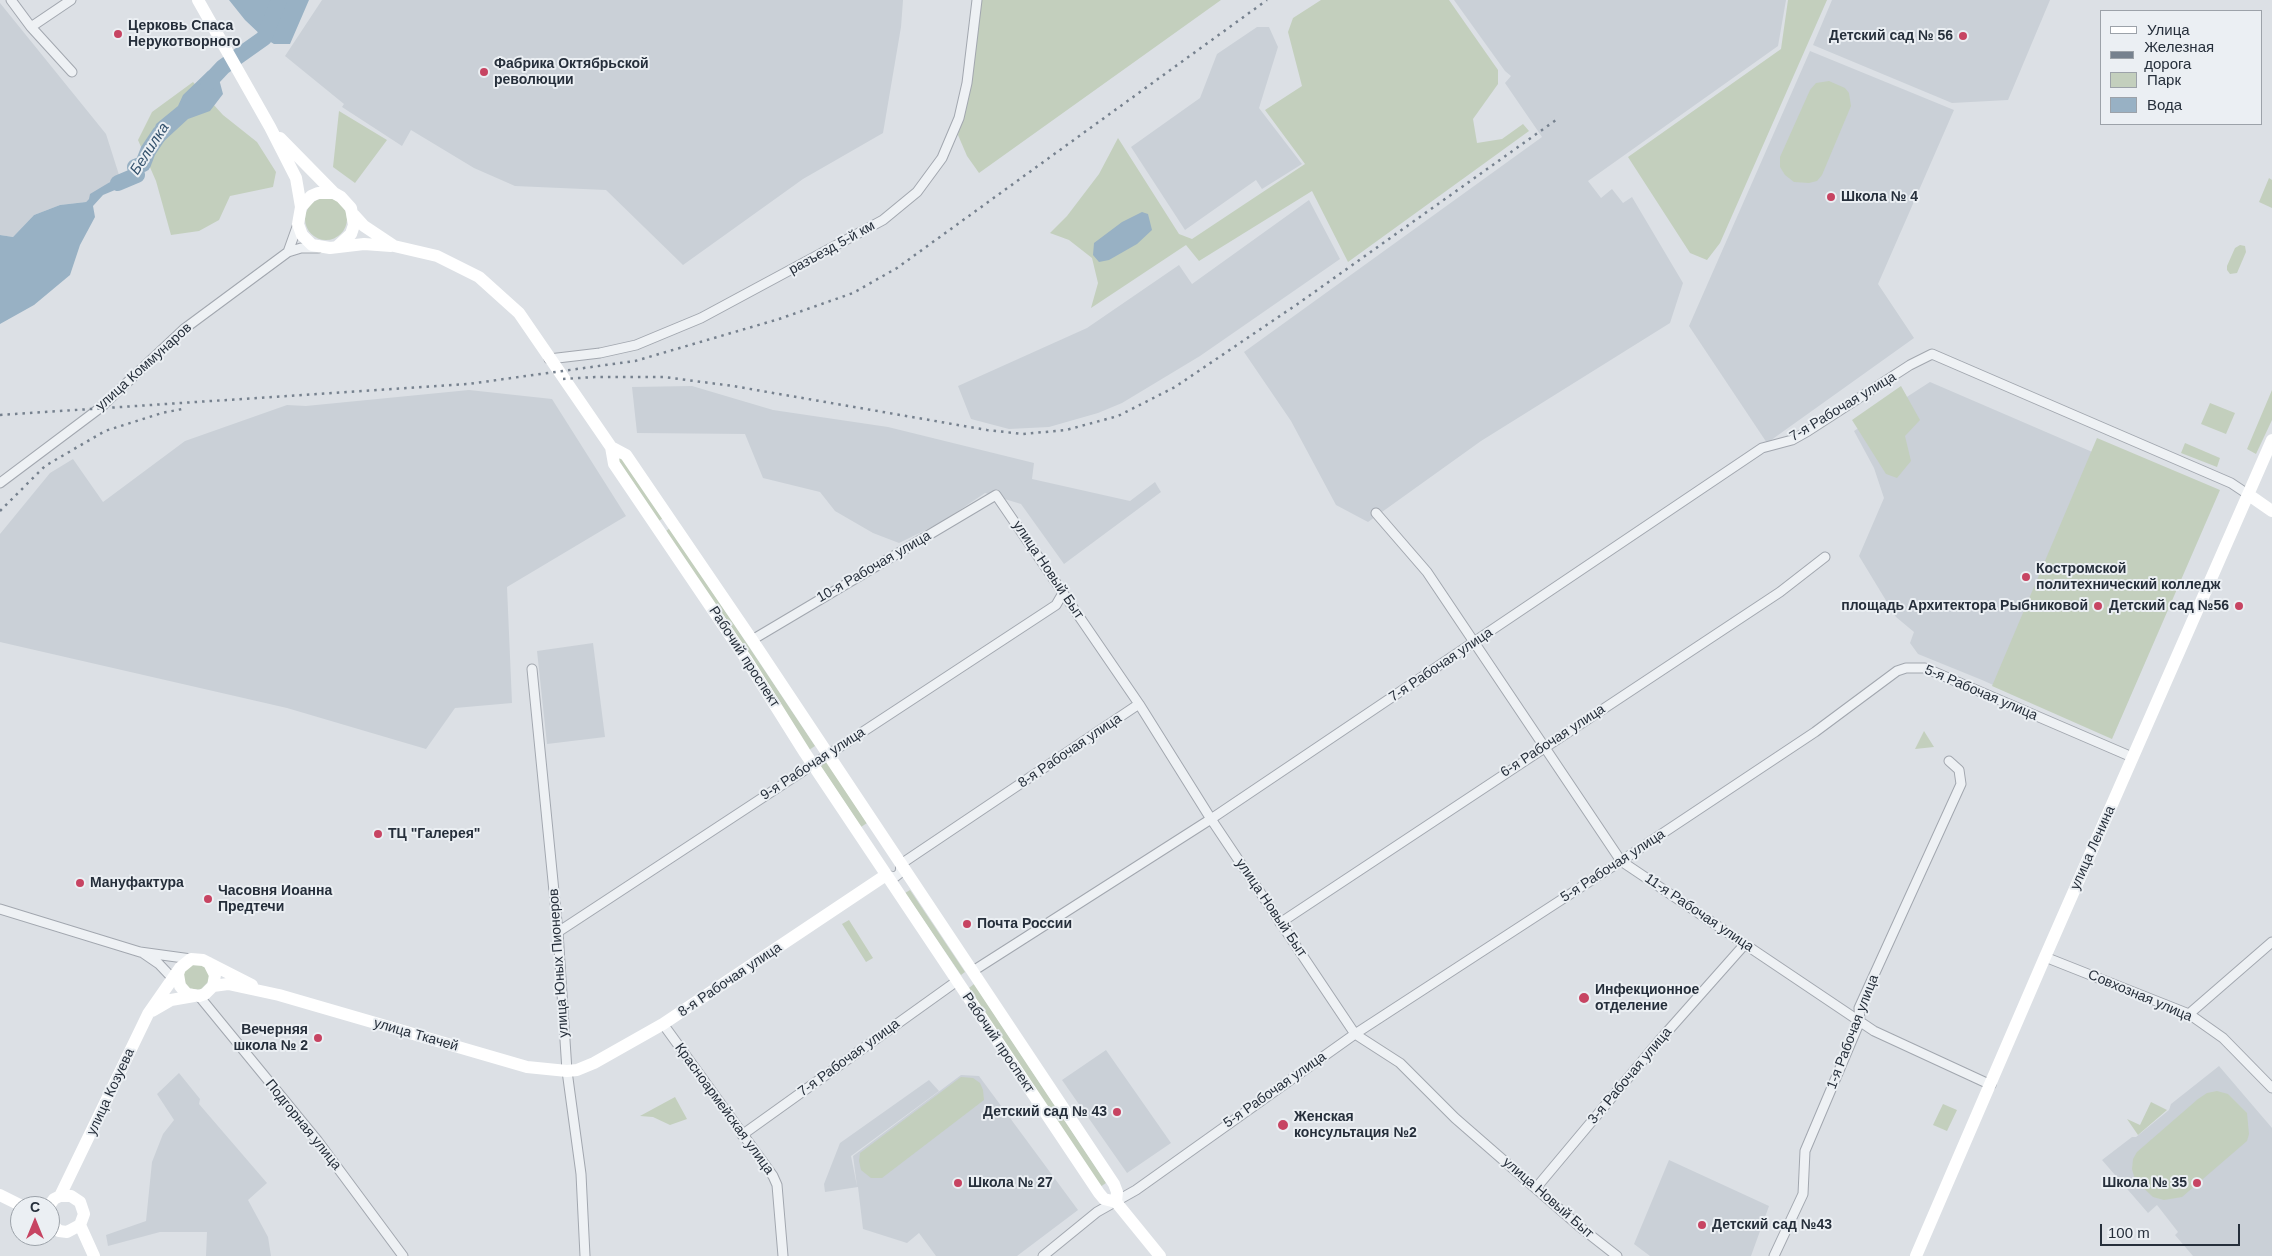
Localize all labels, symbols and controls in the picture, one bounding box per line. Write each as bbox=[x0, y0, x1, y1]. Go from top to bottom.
legend bbox=[2100, 10, 2262, 125]
place label: Церковь Спаса Нерукотворного bbox=[128, 18, 241, 50]
text: Улица bbox=[2147, 21, 2190, 38]
marker: Церковь Спаса Нерукотворного bbox=[112, 28, 124, 40]
place label: Детский сад № 56 bbox=[1829, 28, 1953, 44]
marker: Детский сад № 56 bbox=[1957, 30, 1969, 42]
text: Железная дорога bbox=[2144, 38, 2214, 72]
place label: Фабрика Октябрьской революции bbox=[494, 56, 649, 88]
marker: Фабрика Октябрьской революции bbox=[478, 66, 490, 78]
text: Парк bbox=[2147, 71, 2181, 88]
text: Вода bbox=[2147, 96, 2182, 113]
water label: Белилка bbox=[127, 120, 173, 178]
place label: Школа № 4 bbox=[1841, 189, 1918, 205]
marker: Школа № 4 bbox=[1825, 191, 1837, 203]
street label: разъезд 5-й км bbox=[786, 217, 878, 279]
street label: улица Коммунаров bbox=[93, 320, 195, 414]
street label: 7-я Рабочая улица bbox=[1787, 369, 1899, 445]
street label: улица Новый Быт bbox=[1009, 518, 1087, 622]
street label: 10-я Рабочая улица bbox=[814, 528, 934, 606]
place label: Костромской политехнический колледж bbox=[2036, 561, 2220, 594]
marker: Костромской политехнический колледж bbox=[2020, 571, 2032, 583]
place label: площадь Архитектора Рыбниковой bbox=[1841, 598, 2088, 614]
place label: Детский сад №56 bbox=[2109, 598, 2229, 614]
marker: площадь Архитектора Рыбниковой bbox=[2092, 600, 2104, 612]
marker: Детский сад №56 bbox=[2233, 600, 2245, 612]
street label: Рабочий проспект bbox=[705, 603, 783, 711]
street label: 7-я Рабочая улица bbox=[1386, 624, 1496, 706]
street label: 5-я Рабочая улица bbox=[1922, 662, 2040, 724]
street label: 6-я Рабочая улица bbox=[1498, 701, 1608, 781]
street label: 8-я Рабочая улица bbox=[1015, 710, 1125, 792]
street label: 9-я Рабочая улица bbox=[758, 724, 868, 804]
street label: улица Ленина bbox=[2067, 803, 2119, 893]
place label: ТЦ "Галерея" bbox=[388, 826, 480, 842]
street label: 5-я Рабочая улица bbox=[1558, 826, 1668, 906]
marker: ТЦ "Галерея" bbox=[372, 828, 384, 840]
street label: улица Новый Быт bbox=[1232, 856, 1310, 960]
street label: 11-я Рабочая улица bbox=[1641, 870, 1757, 956]
place label: Мануфактура bbox=[90, 875, 184, 891]
marker: Мануфактура bbox=[74, 877, 86, 889]
place label: Часовня Иоанна Предтечи bbox=[218, 883, 332, 916]
street label: улица Юных Пионеров bbox=[545, 888, 573, 1038]
marker: Часовня Иоанна Предтечи bbox=[202, 893, 214, 905]
place label: Почта России bbox=[977, 916, 1072, 932]
marker: Почта России bbox=[961, 918, 973, 930]
street label: 8-я Рабочая улица bbox=[675, 939, 785, 1021]
street label: Совхозная улица bbox=[2085, 966, 2195, 1026]
street label: 1-я Рабочая улица bbox=[1823, 972, 1883, 1092]
place label: Инфекционное отделение bbox=[1595, 982, 1699, 1014]
street label: Рабочий проспект bbox=[958, 990, 1038, 1096]
marker: Инфекционное отделение bbox=[1577, 991, 1591, 1005]
street label: улица Ткачей bbox=[372, 1015, 460, 1055]
street label: 7-я Рабочая улица bbox=[795, 1016, 903, 1100]
place label: Вечерняя школа № 2 bbox=[233, 1022, 308, 1054]
street label: 3-я Рабочая улица bbox=[1585, 1024, 1675, 1128]
marker: Вечерняя школа № 2 bbox=[312, 1032, 324, 1044]
street label: Красноармейская улица bbox=[671, 1040, 777, 1178]
street label: улица Козуева bbox=[83, 1046, 139, 1138]
street label: 5-я Рабочая улица bbox=[1221, 1048, 1329, 1132]
street label: Подгорная улица bbox=[261, 1076, 345, 1174]
place label: Детский сад № 43 bbox=[983, 1104, 1107, 1120]
marker: Детский сад № 43 bbox=[1111, 1106, 1123, 1118]
place label: Женская консультация №2 bbox=[1294, 1109, 1417, 1142]
marker: Женская консультация №2 bbox=[1276, 1118, 1290, 1132]
street label: улица Новый Быт bbox=[1499, 1154, 1597, 1242]
place label: Школа № 27 bbox=[968, 1175, 1053, 1191]
place label: Школа № 35 bbox=[2102, 1175, 2187, 1191]
marker: Школа № 27 bbox=[952, 1177, 964, 1189]
marker: Школа № 35 bbox=[2191, 1177, 2203, 1189]
north arrow bbox=[10, 1196, 60, 1246]
text: С bbox=[30, 1199, 40, 1215]
scale bar bbox=[2102, 1214, 2242, 1246]
place label: Детский сад №43 bbox=[1712, 1217, 1832, 1233]
marker: Детский сад №43 bbox=[1696, 1219, 1708, 1231]
text: 100 m bbox=[2108, 1224, 2150, 1241]

